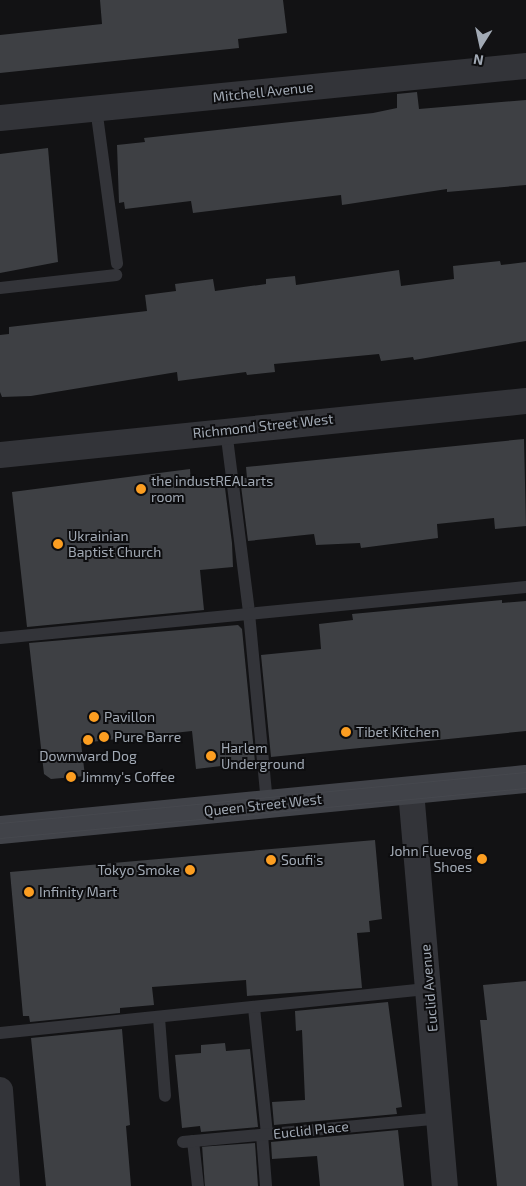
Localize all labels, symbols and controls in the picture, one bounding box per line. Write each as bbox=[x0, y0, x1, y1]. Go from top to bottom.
north arrow bbox=[456, 20, 506, 70]
text: N bbox=[472, 51, 485, 70]
street label: Mitchell Avenue bbox=[211, 78, 315, 106]
street label: Richmond Street West bbox=[192, 410, 334, 442]
place label: the industREALarts room bbox=[151, 473, 273, 506]
marker: the industREALarts room bbox=[135, 483, 147, 495]
place label: Ukrainian Baptist Church bbox=[68, 528, 161, 560]
marker: Ukrainian Baptist Church bbox=[52, 538, 64, 550]
place label: Pavillon bbox=[104, 709, 155, 725]
marker: Pavillon bbox=[88, 711, 100, 723]
place label: Tibet Kitchen bbox=[356, 724, 439, 740]
marker: Tibet Kitchen bbox=[340, 726, 352, 738]
place label: Pure Barre bbox=[114, 729, 181, 745]
marker: Pure Barre bbox=[98, 731, 110, 743]
marker: Downward Dog bbox=[82, 734, 94, 746]
place label: Harlem Underground bbox=[221, 740, 305, 772]
place label: Downward Dog bbox=[39, 748, 137, 764]
marker: Harlem Underground bbox=[205, 750, 217, 762]
place label: Jimmy's Coffee bbox=[81, 769, 175, 785]
marker: Jimmy's Coffee bbox=[65, 771, 77, 783]
street label: Queen Street West bbox=[203, 790, 323, 820]
place label: John Fluevog Shoes bbox=[390, 843, 472, 876]
place label: Soufi's bbox=[281, 852, 323, 868]
marker: John Fluevog Shoes bbox=[476, 853, 488, 865]
marker: Soufi's bbox=[265, 854, 277, 866]
place label: Tokyo Smoke bbox=[97, 862, 180, 878]
marker: Tokyo Smoke bbox=[184, 864, 196, 876]
place label: Infinity Mart bbox=[39, 884, 118, 900]
marker: Infinity Mart bbox=[23, 886, 35, 898]
street label: Euclid Avenue bbox=[417, 943, 441, 1033]
street label: Euclid Place bbox=[272, 1118, 350, 1142]

